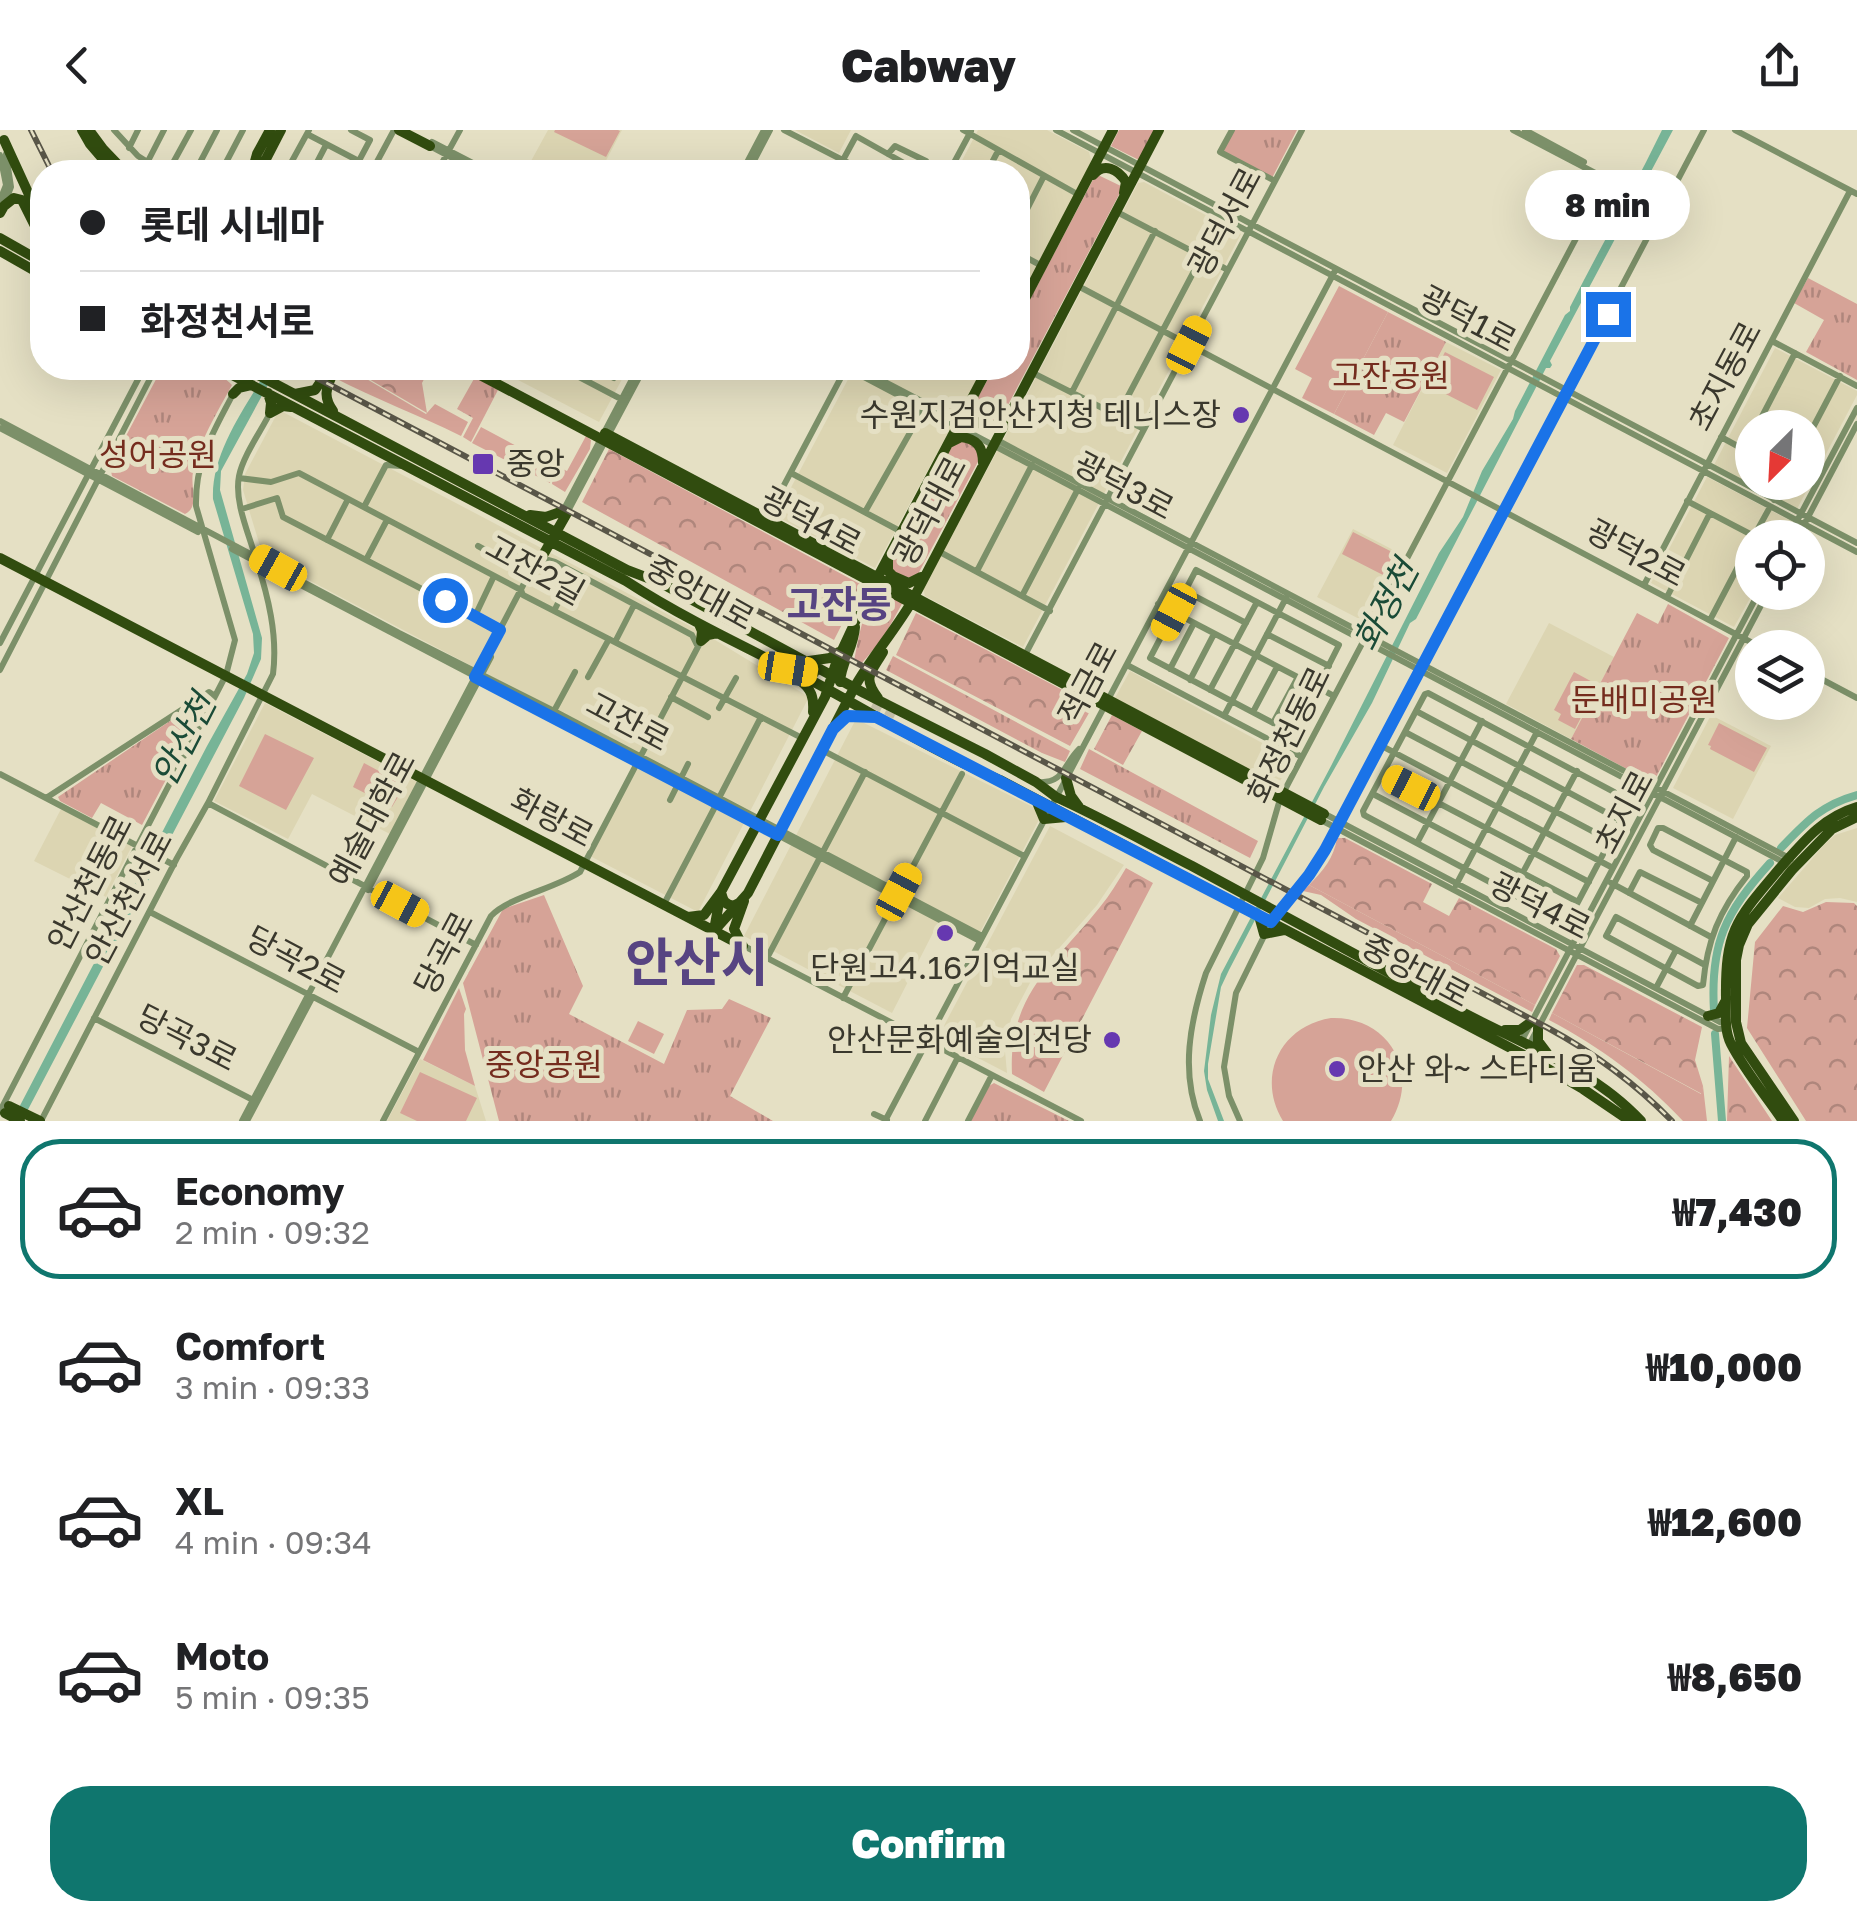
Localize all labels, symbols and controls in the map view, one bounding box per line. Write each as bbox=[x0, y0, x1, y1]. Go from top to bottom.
icon: back bbox=[50, 38, 105, 93]
text: Cabway bbox=[841, 38, 1016, 92]
icon: share bbox=[1752, 38, 1807, 93]
street label: 광덕서로 bbox=[1180, 161, 1269, 282]
callout: 8 min bbox=[1526, 169, 1690, 239]
text: 8 min bbox=[1565, 186, 1650, 224]
text: 롯데 시네마 bbox=[140, 202, 324, 247]
street label: 광덕1로 bbox=[1414, 277, 1523, 359]
route end bbox=[1586, 292, 1631, 337]
text: 화정천서로 bbox=[140, 298, 315, 343]
car bbox=[1162, 311, 1216, 379]
street label: 초지동로 bbox=[1680, 315, 1769, 436]
park label: 고잔공원 bbox=[1332, 356, 1450, 394]
place label: 수원지검안산지청 테니스장 bbox=[860, 395, 1221, 433]
marker: 수원지검안산지청 테니스장 bbox=[1230, 404, 1252, 426]
north arrow bbox=[1735, 410, 1825, 500]
map controls bbox=[1735, 410, 1825, 720]
park label: 성어공원 bbox=[99, 435, 217, 473]
street label: 광덕3로 bbox=[1068, 443, 1181, 527]
place label: 중앙 bbox=[506, 444, 565, 482]
street label: 광덕대로 bbox=[885, 450, 974, 571]
marker: 중앙 bbox=[470, 451, 496, 477]
street label: 광덕4로 bbox=[755, 478, 868, 562]
street label: 광덕2로 bbox=[1580, 510, 1693, 594]
button: locate bbox=[1735, 520, 1825, 610]
street label: 고잔2길 bbox=[480, 527, 591, 612]
car bbox=[244, 540, 312, 596]
street label: 중앙대로 bbox=[640, 547, 761, 637]
water label: 화정천 bbox=[1344, 550, 1428, 658]
route start bbox=[423, 578, 468, 623]
car bbox=[1147, 578, 1201, 646]
district label: 고잔동 bbox=[787, 581, 891, 626]
button: layers bbox=[1735, 630, 1825, 720]
street label: 적금로 bbox=[1050, 635, 1125, 730]
car bbox=[756, 649, 820, 689]
street label: 화정천동로 bbox=[1239, 660, 1337, 809]
park label: 둔배미공원 bbox=[1570, 680, 1718, 718]
water label: 안산천 bbox=[142, 684, 225, 792]
street label: 고잔로 bbox=[581, 684, 676, 759]
street label: 예술대학로 bbox=[320, 745, 422, 892]
car bbox=[1377, 761, 1445, 815]
street label: 초지로 bbox=[1586, 764, 1661, 859]
street label: 화랑로 bbox=[505, 780, 600, 855]
street label: 안산천동로 bbox=[39, 808, 139, 957]
street label: 안산천서로 bbox=[77, 824, 179, 971]
car bbox=[872, 858, 926, 926]
street label: 광덕4로 bbox=[1484, 864, 1597, 947]
car bbox=[366, 877, 434, 931]
street label: 당곡로 bbox=[406, 905, 481, 1000]
street label: 당곡2로 bbox=[240, 917, 353, 1001]
marker: 단원고4.16기억교실 bbox=[934, 922, 956, 944]
street label: 중앙대로 bbox=[1356, 926, 1477, 1015]
district label: 안산시 bbox=[625, 930, 769, 992]
place label: 단원고4.16기억교실 bbox=[810, 948, 1080, 986]
street label: 당곡3로 bbox=[131, 996, 244, 1078]
place label: 안산문화예술의전당 bbox=[827, 1020, 1092, 1058]
marker: 안산문화예술의전당 bbox=[1101, 1029, 1123, 1051]
park label: 중앙공원 bbox=[485, 1045, 603, 1083]
place label: 안산 와~ 스타디움 bbox=[1357, 1049, 1597, 1087]
marker: 안산 와~ 스타디움 bbox=[1326, 1058, 1348, 1080]
icon: car bbox=[55, 1164, 145, 1254]
text: Economy bbox=[175, 1168, 344, 1213]
text: ₩7,430 bbox=[1673, 1189, 1802, 1234]
text: 2 min · 09:32 bbox=[175, 1213, 370, 1251]
icon: car bbox=[55, 1319, 145, 1409]
text: Comfort bbox=[175, 1323, 325, 1368]
text: ₩10,000 bbox=[1646, 1344, 1802, 1389]
text: 3 min · 09:33 bbox=[175, 1368, 370, 1406]
icon: car bbox=[55, 1474, 145, 1564]
text: XL bbox=[175, 1478, 224, 1523]
text: ₩12,600 bbox=[1648, 1499, 1802, 1544]
text: 4 min · 09:34 bbox=[175, 1523, 372, 1561]
icon: car bbox=[55, 1629, 145, 1719]
text: Moto bbox=[175, 1633, 269, 1678]
text: ₩8,650 bbox=[1668, 1654, 1802, 1699]
text: 5 min · 09:35 bbox=[175, 1678, 370, 1716]
button: Confirm bbox=[50, 1786, 1807, 1901]

